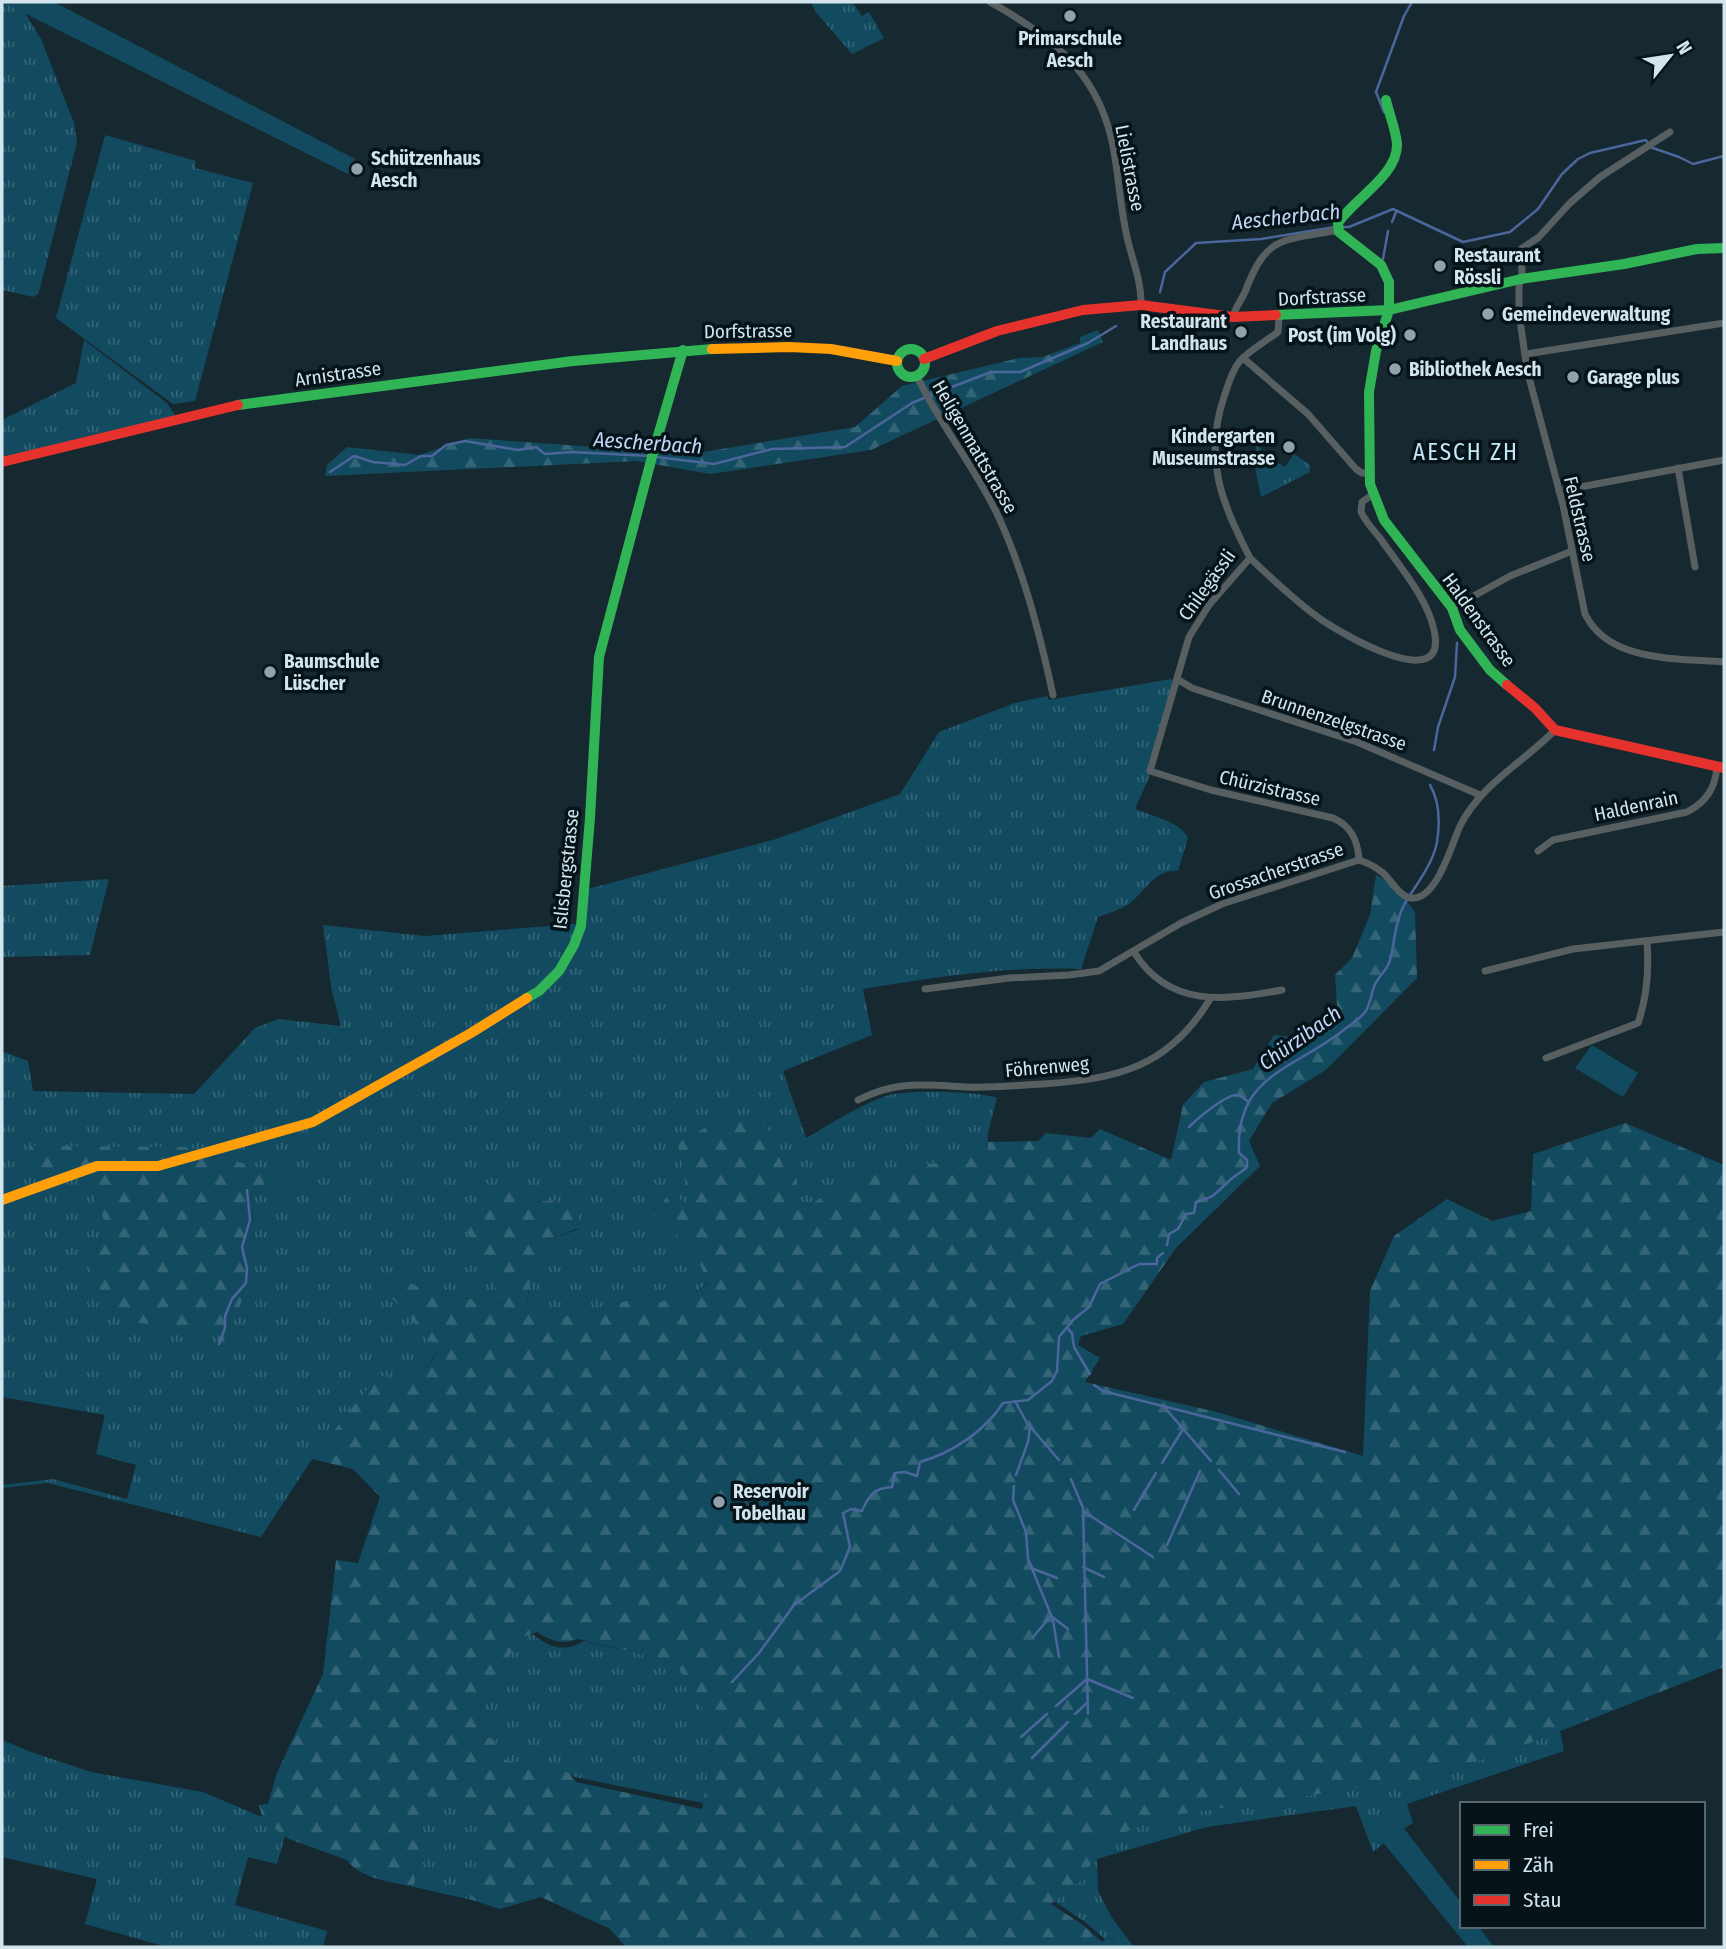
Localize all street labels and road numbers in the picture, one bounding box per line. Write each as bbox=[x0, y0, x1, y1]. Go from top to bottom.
street label: Lielistrasse bbox=[1110, 123, 1150, 213]
street label: Dorfstrasse bbox=[1277, 283, 1367, 311]
street label: Dorfstrasse bbox=[704, 319, 792, 343]
street label: Arnistrasse bbox=[294, 357, 382, 391]
street label: Heligenmattstrasse bbox=[928, 376, 1022, 518]
street label: Feldstrasse bbox=[1559, 474, 1601, 564]
street label: Chilegässli bbox=[1174, 545, 1240, 625]
street label: Haldenstrasse bbox=[1437, 569, 1521, 671]
street label: Brunnenzelgstrasse bbox=[1258, 684, 1410, 756]
street label: Chürzistrasse bbox=[1217, 765, 1323, 811]
street label: Haldenrain bbox=[1592, 786, 1680, 826]
street label: Islisbergstrasse bbox=[548, 808, 584, 930]
street label: Grossacherstrasse bbox=[1206, 837, 1346, 905]
street label: Föhrenweg bbox=[1004, 1052, 1090, 1082]

